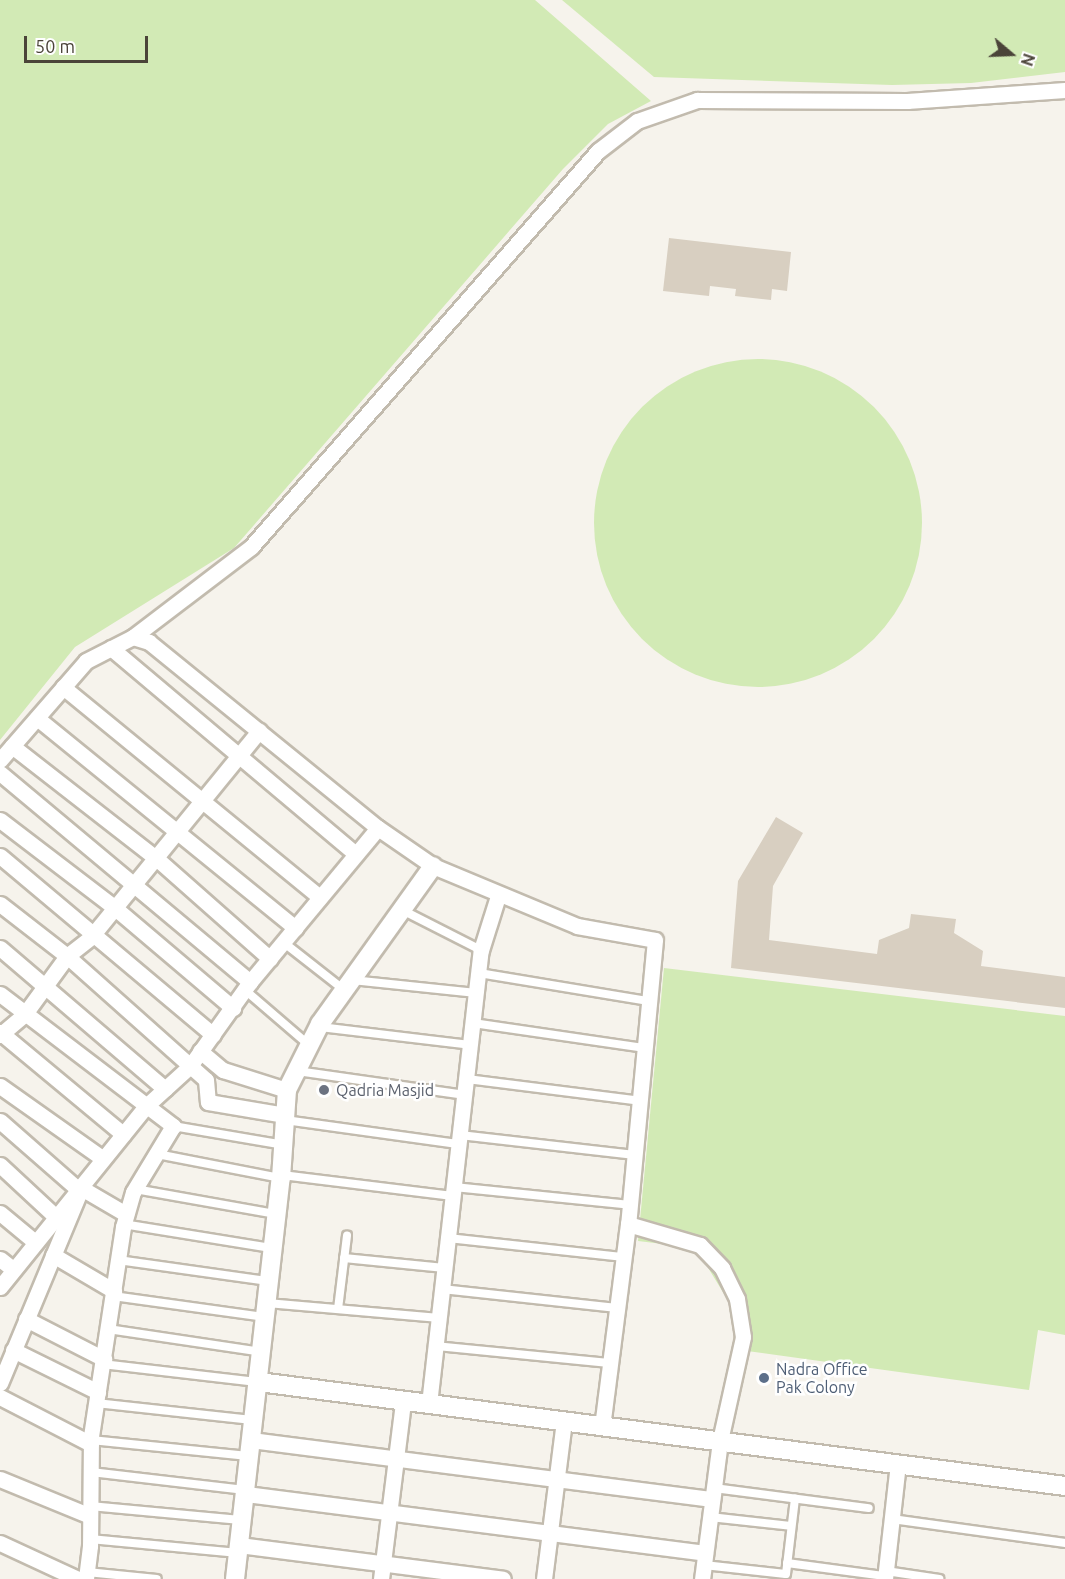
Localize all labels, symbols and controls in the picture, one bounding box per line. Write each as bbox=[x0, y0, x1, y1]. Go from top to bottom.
scale bar bbox=[27, 24, 152, 62]
north arrow bbox=[981, 24, 1041, 84]
text: 50 m bbox=[35, 36, 75, 56]
text: N bbox=[1018, 51, 1038, 68]
place label: Qadria Masjid bbox=[336, 1080, 434, 1100]
marker: Qadria Masjid bbox=[317, 1083, 331, 1097]
place label: Nadra Office Pak Colony bbox=[776, 1359, 868, 1397]
marker: Nadra Office Pak Colony bbox=[757, 1371, 771, 1385]

